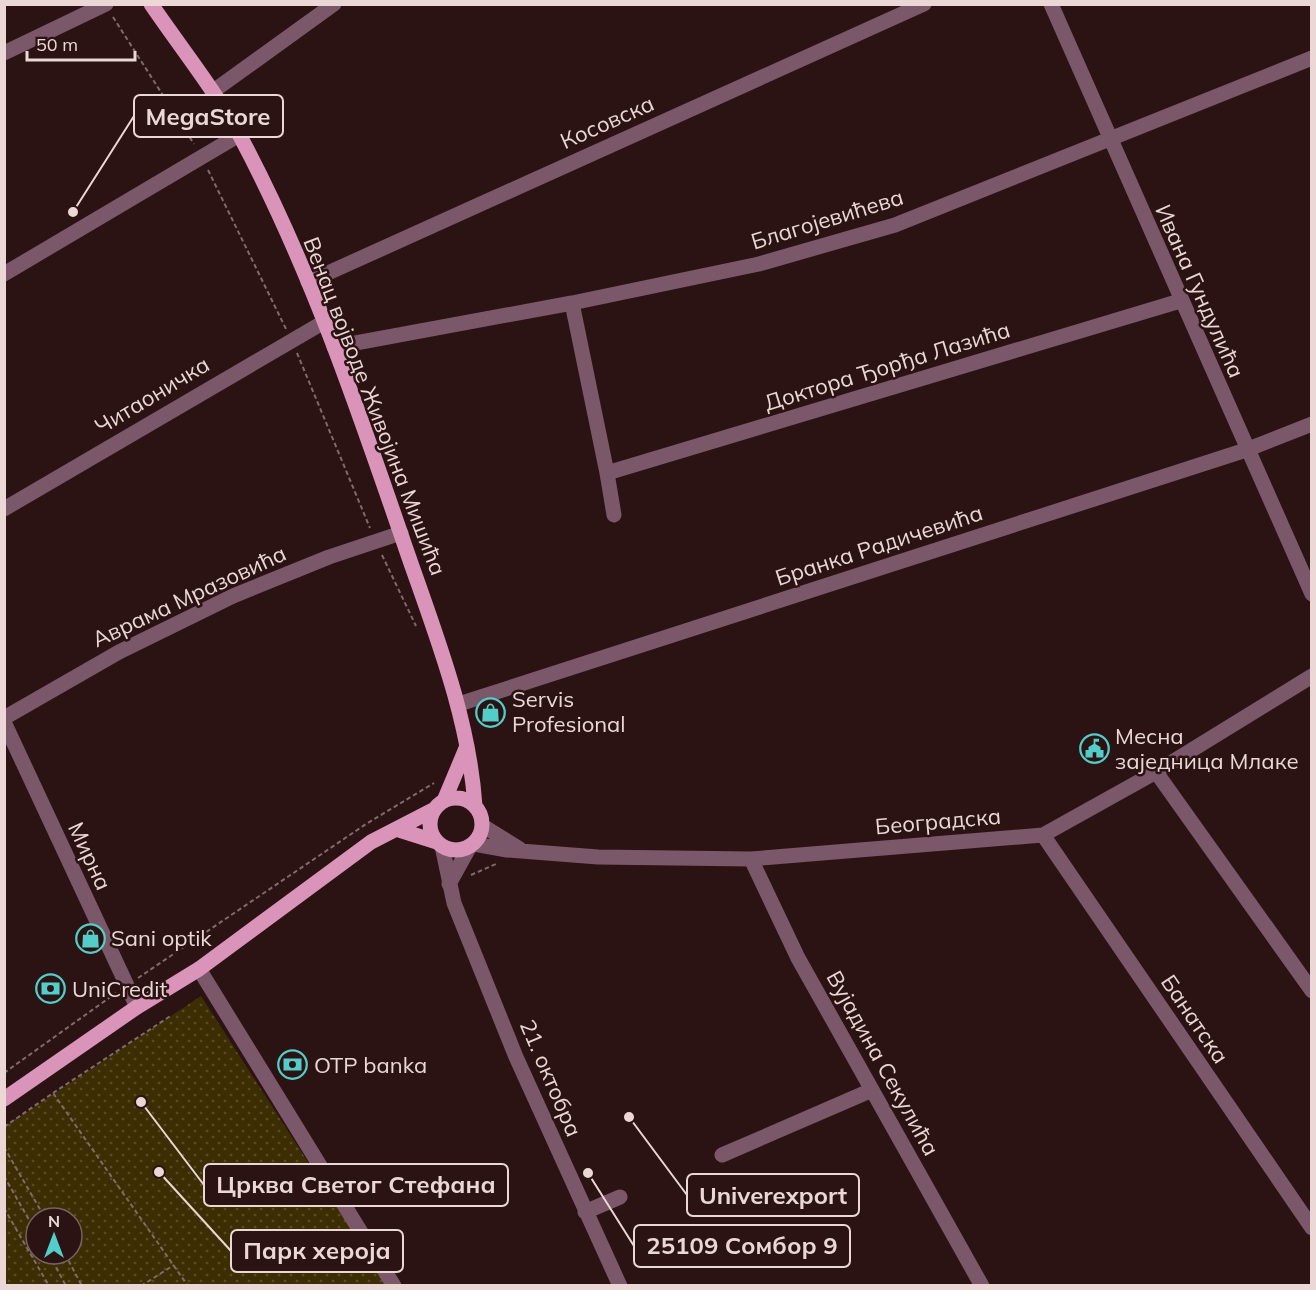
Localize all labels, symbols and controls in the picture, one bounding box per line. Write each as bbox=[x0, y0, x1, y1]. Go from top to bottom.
scale bar bbox=[27, 24, 135, 62]
text: 50 m bbox=[36, 33, 78, 56]
street label: Косовска bbox=[556, 89, 658, 155]
callout: MegaStore bbox=[134, 95, 283, 137]
text: MegaStore bbox=[146, 101, 270, 131]
street label: Благојевићева bbox=[747, 183, 907, 255]
street label: Ивана Гундулића bbox=[1149, 200, 1251, 382]
street label: Венац војводе Живојина Мишића bbox=[297, 233, 453, 579]
street label: Доктора Ђорђа Лазића bbox=[761, 315, 1013, 417]
street label: Читаоничка bbox=[90, 350, 214, 440]
street label: Бранка Радичевића bbox=[772, 498, 986, 592]
street label: Аврама Мразовића bbox=[88, 539, 290, 653]
place label: Servis Profesional bbox=[512, 685, 626, 738]
shop icon: Servis Profesional bbox=[475, 696, 507, 728]
place label: Месна заједница Млаке bbox=[1115, 722, 1299, 775]
public building icon: Месна заједница Млаке bbox=[1078, 733, 1110, 765]
street label: Београдска bbox=[874, 802, 1002, 840]
street label: Мирна bbox=[62, 817, 118, 895]
shop icon: Sani optik bbox=[74, 922, 106, 954]
place label: Sani optik bbox=[111, 924, 212, 952]
street label: Вујадина Секулића bbox=[821, 966, 945, 1160]
street label: Банатска bbox=[1155, 969, 1235, 1069]
bank icon: UniCredit bbox=[35, 973, 67, 1005]
place label: UniCredit bbox=[72, 975, 167, 1003]
street label: 21. октобра bbox=[514, 1015, 588, 1141]
bank icon: OTP banka bbox=[277, 1049, 309, 1081]
place label: OTP banka bbox=[314, 1051, 427, 1079]
callout: Црква Светог Стефана bbox=[204, 1164, 508, 1206]
text: Црква Светог Стефана bbox=[216, 1169, 496, 1199]
callout: Univerexport bbox=[687, 1174, 859, 1216]
text: Univerexport bbox=[699, 1180, 847, 1210]
north arrow bbox=[24, 1206, 84, 1266]
text: N bbox=[48, 1211, 60, 1231]
callout: 25109 Сомбор 9 bbox=[634, 1225, 850, 1267]
callout: Парк хероја bbox=[231, 1230, 403, 1272]
text: 25109 Сомбор 9 bbox=[646, 1230, 838, 1260]
text: Парк хероја bbox=[243, 1235, 391, 1265]

